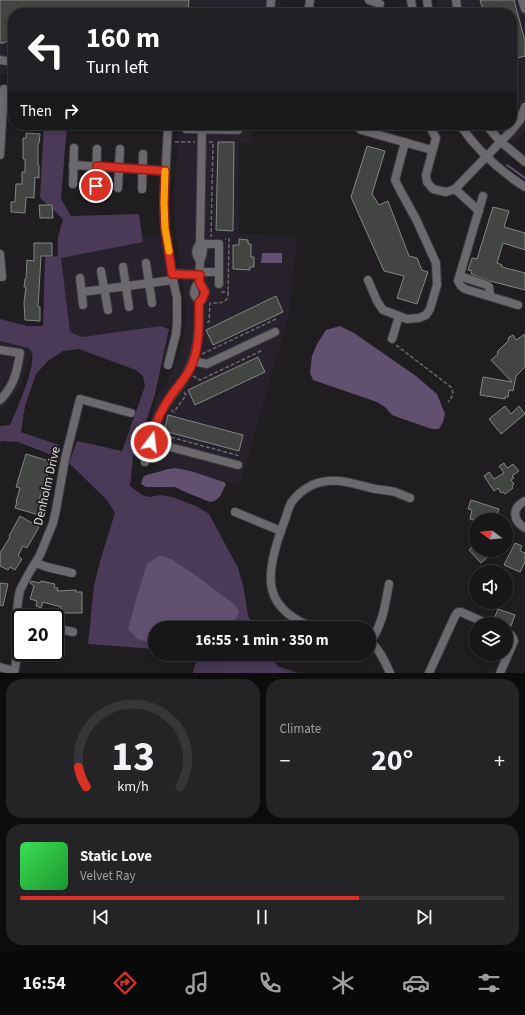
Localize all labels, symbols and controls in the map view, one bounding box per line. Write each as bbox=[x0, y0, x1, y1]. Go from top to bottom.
text: 160 m bbox=[86, 18, 160, 58]
icon: left bbox=[20, 24, 72, 76]
text: Turn left bbox=[86, 55, 148, 80]
icon: right bbox=[60, 100, 82, 122]
text: Then bbox=[20, 101, 52, 122]
pin bbox=[79, 169, 113, 203]
icon: arrive bbox=[85, 175, 107, 197]
position arrow bbox=[130, 421, 172, 463]
street label: Denholm Drive bbox=[29, 445, 65, 527]
north arrow bbox=[469, 513, 513, 557]
map controls bbox=[469, 513, 513, 661]
button: sound bbox=[469, 565, 513, 609]
speed limit sign: 20 bbox=[12, 609, 64, 661]
button: layers bbox=[469, 617, 513, 661]
text: 16:55 · 1 min · 350 m bbox=[195, 630, 329, 651]
text: Climate bbox=[280, 720, 321, 738]
text: 13 bbox=[111, 726, 155, 786]
text: 20° bbox=[371, 739, 414, 782]
text: − bbox=[280, 745, 290, 777]
text: + bbox=[494, 745, 505, 777]
text: km/h bbox=[117, 775, 149, 796]
text: Static Love bbox=[80, 846, 152, 867]
text: Velvet Ray bbox=[80, 867, 136, 885]
icon: previous bbox=[90, 906, 112, 928]
icon: pause bbox=[251, 906, 273, 928]
icon: next bbox=[413, 906, 435, 928]
icon: directions bbox=[111, 969, 139, 997]
icon: music bbox=[183, 969, 211, 997]
icon: phone bbox=[256, 969, 284, 997]
icon: climate bbox=[329, 969, 357, 997]
icon: car bbox=[402, 969, 430, 997]
icon: filters bbox=[475, 969, 503, 997]
text: 16:54 bbox=[22, 971, 66, 996]

